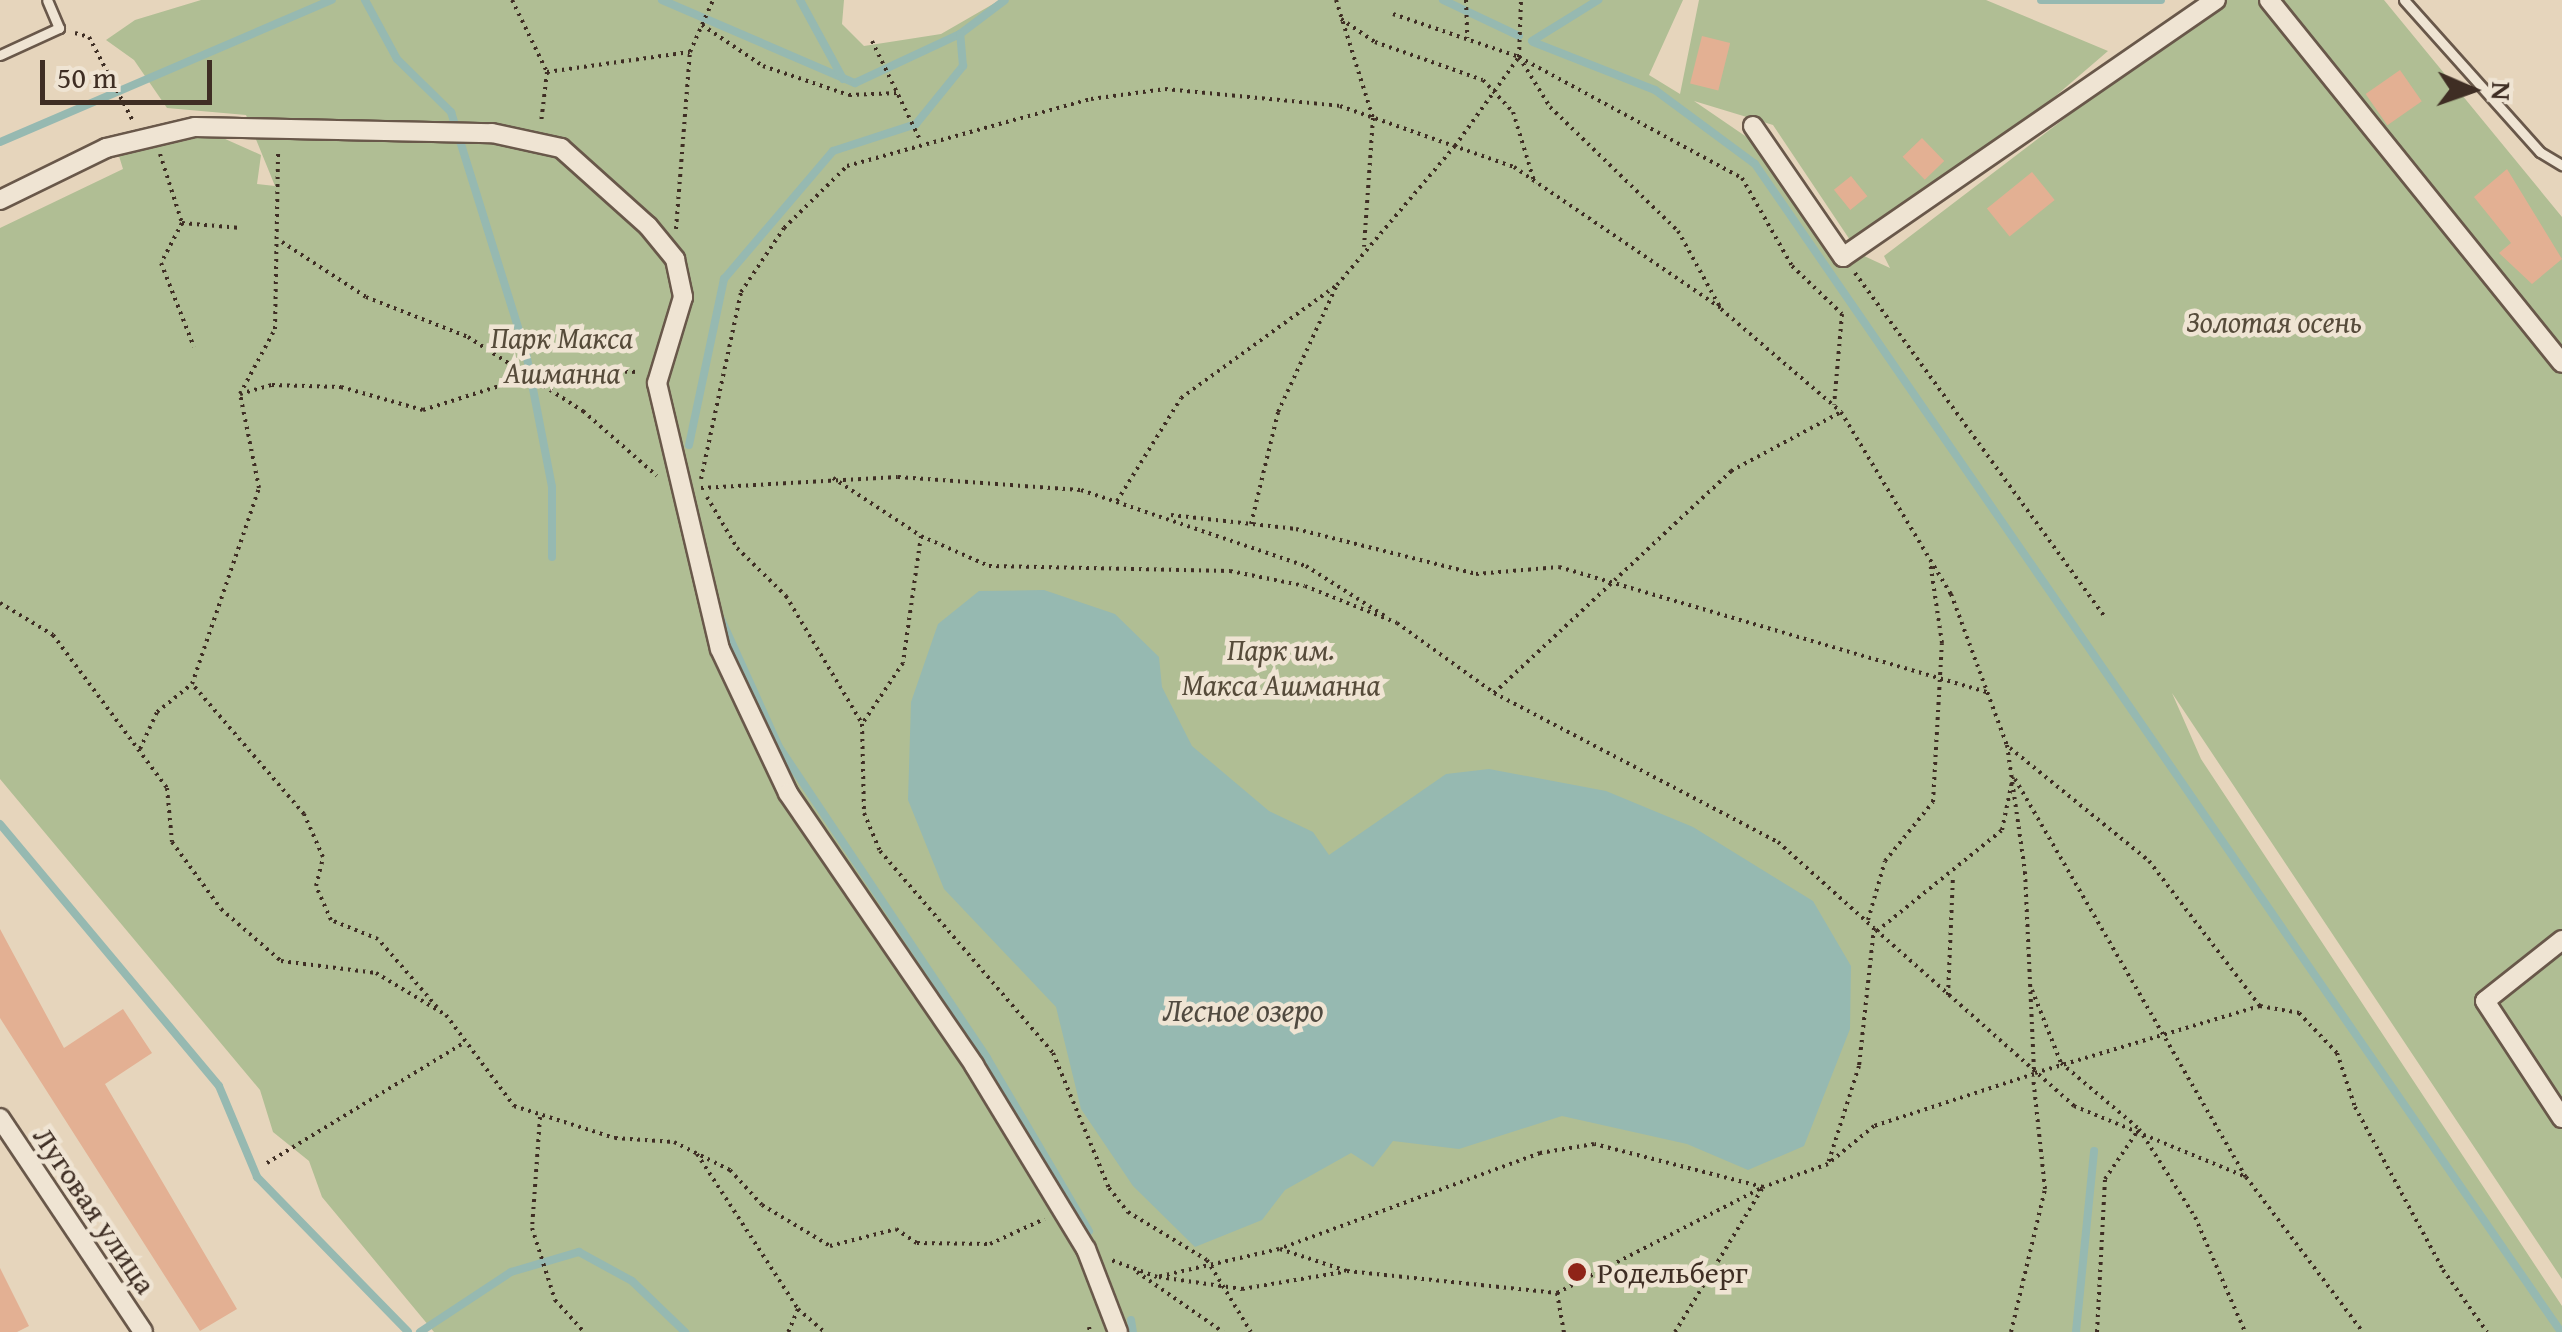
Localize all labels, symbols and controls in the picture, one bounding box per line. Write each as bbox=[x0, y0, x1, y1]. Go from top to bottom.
scale bar bbox=[45, 40, 218, 102]
north arrow bbox=[2422, 40, 2522, 140]
text: 50 m bbox=[57, 55, 117, 99]
text: N bbox=[2482, 81, 2523, 101]
park label: Золотая осень bbox=[2186, 303, 2362, 339]
park label: Парк Макса Ашманна bbox=[491, 319, 633, 390]
park label: Парк им. Макса Ашманна bbox=[1182, 631, 1380, 702]
water label: Лесное озеро bbox=[1162, 991, 1324, 1029]
street label: Луговая улица bbox=[26, 1120, 164, 1300]
place label: Родельберг bbox=[1597, 1254, 1748, 1290]
marker: Родельберг bbox=[1566, 1261, 1588, 1283]

